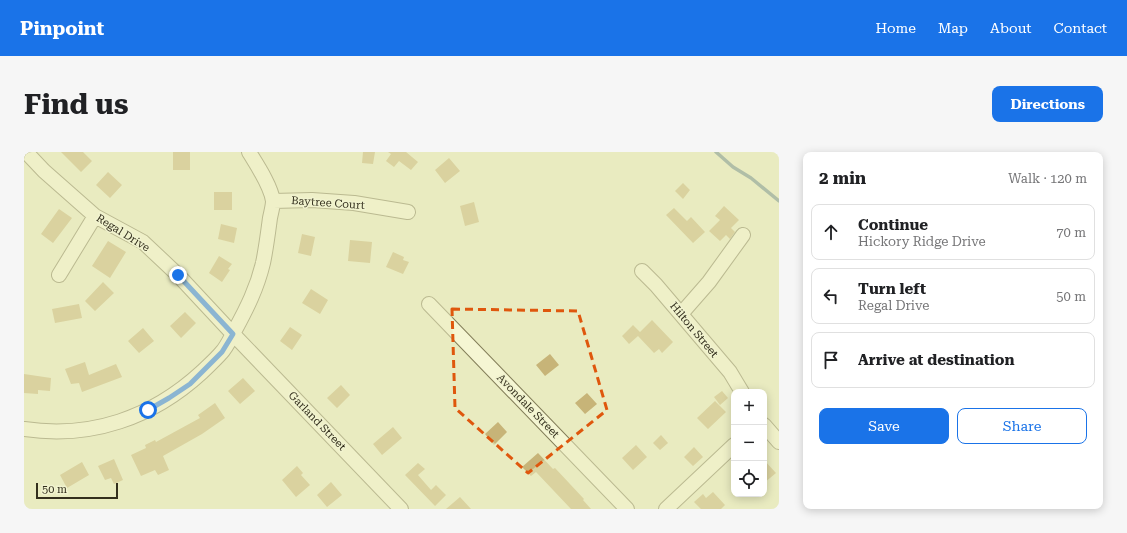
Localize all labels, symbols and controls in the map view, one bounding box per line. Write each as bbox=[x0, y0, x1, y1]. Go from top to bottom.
text: Pinpoint bbox=[20, 17, 104, 40]
text: Home bbox=[875, 20, 916, 36]
text: Map bbox=[938, 20, 968, 36]
text: About bbox=[990, 20, 1032, 36]
text: Contact bbox=[1054, 20, 1107, 36]
button: Directions bbox=[992, 86, 1103, 122]
text: Find us bbox=[24, 88, 128, 121]
text: 2 min bbox=[819, 168, 866, 188]
text: Walk · 120 m bbox=[1008, 171, 1087, 186]
street label: Baytree Court bbox=[291, 194, 365, 212]
street label: Regal Drive bbox=[94, 211, 152, 255]
text: Continue bbox=[858, 216, 928, 234]
icon: ahead bbox=[820, 221, 842, 243]
text: 70 m bbox=[1056, 225, 1086, 240]
text: Hickory Ridge Drive bbox=[858, 234, 986, 249]
route end bbox=[169, 266, 187, 284]
text: Turn left bbox=[858, 280, 926, 298]
icon: left bbox=[820, 285, 842, 307]
text: 50 m bbox=[1056, 289, 1086, 304]
text: Regal Drive bbox=[858, 298, 929, 313]
street label: Hilton Street bbox=[667, 300, 721, 360]
icon: arrive bbox=[820, 349, 842, 371]
text: Arrive at destination bbox=[858, 351, 1014, 369]
street label: Avondale Street bbox=[494, 371, 562, 441]
street label: Garland Street bbox=[286, 389, 348, 453]
map controls bbox=[731, 389, 767, 497]
button: + bbox=[731, 389, 767, 425]
route start bbox=[139, 401, 157, 419]
button: Save bbox=[819, 408, 949, 444]
button: Share bbox=[957, 408, 1087, 444]
button: − bbox=[731, 425, 767, 461]
button: locate bbox=[731, 461, 767, 497]
scale bar bbox=[36, 481, 118, 500]
text: 50 m bbox=[42, 483, 67, 496]

